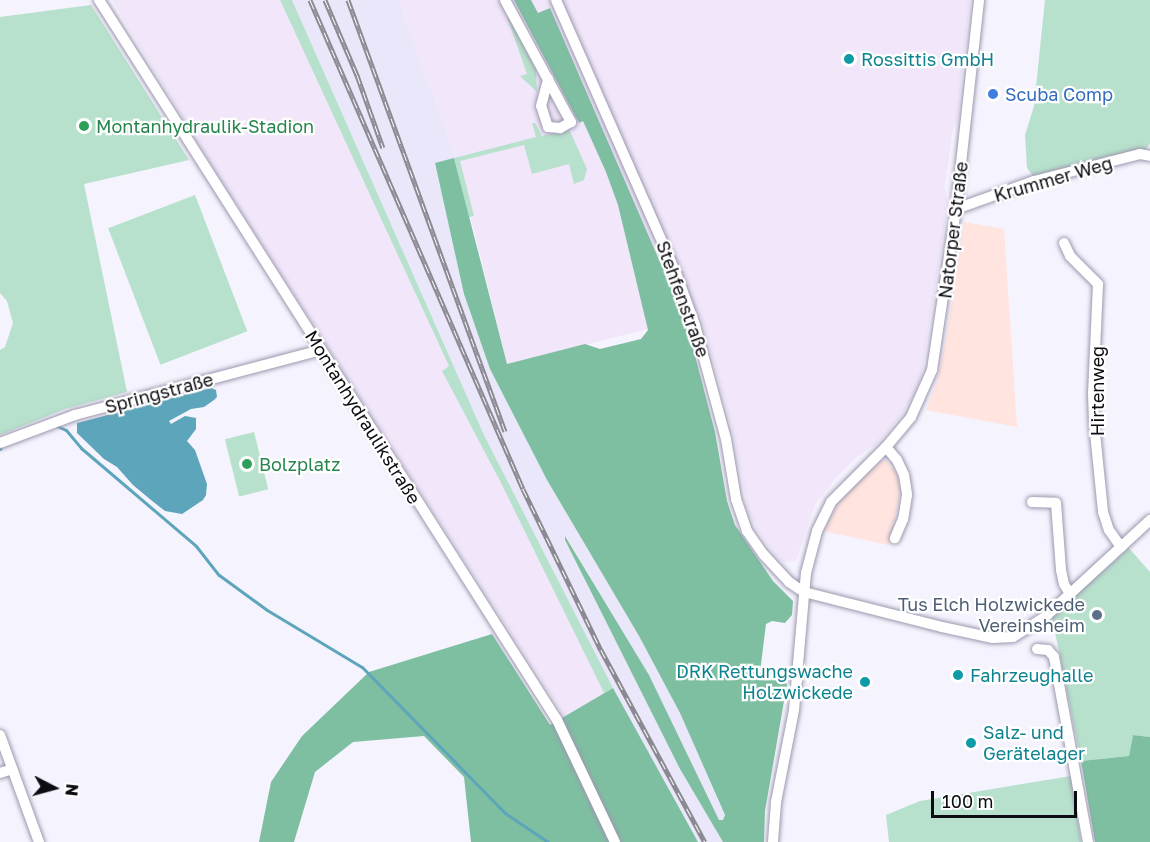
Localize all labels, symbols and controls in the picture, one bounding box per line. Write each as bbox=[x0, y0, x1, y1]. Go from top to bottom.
place label: Rossittis GmbH bbox=[861, 48, 994, 70]
marker: Rossittis GmbH bbox=[842, 52, 856, 66]
place label: Scuba Comp bbox=[1005, 83, 1113, 105]
marker: Scuba Comp bbox=[986, 87, 1000, 101]
place label: Montanhydraulik-Stadion bbox=[96, 115, 314, 137]
marker: Montanhydraulik-Stadion bbox=[77, 119, 91, 133]
street label: Krummer Weg bbox=[991, 152, 1115, 206]
street label: Natorper Straße bbox=[934, 160, 972, 300]
street label: Stehfenstraße bbox=[652, 238, 714, 360]
street label: Montanhydraulikstraße bbox=[301, 326, 425, 508]
street label: Hirtenweg bbox=[1086, 346, 1108, 436]
street label: Springstraße bbox=[102, 368, 216, 418]
place label: Bolzplatz bbox=[259, 453, 341, 475]
marker: Bolzplatz bbox=[240, 457, 254, 471]
place label: Tus Elch Holzwickede Vereinsheim bbox=[898, 594, 1085, 636]
marker: Tus Elch Holzwickede Vereinsheim bbox=[1090, 608, 1104, 622]
place label: DRK Rettungswache Holzwickede bbox=[676, 661, 853, 704]
place label: Fahrzeughalle bbox=[970, 664, 1093, 686]
marker: Fahrzeughalle bbox=[951, 668, 965, 682]
marker: DRK Rettungswache Holzwickede bbox=[858, 675, 872, 689]
place label: Salz- und Gerätelager bbox=[983, 722, 1085, 764]
marker: Salz- und Gerätelager bbox=[964, 736, 978, 750]
north arrow bbox=[24, 758, 84, 818]
scale bar bbox=[934, 779, 1080, 817]
text: N bbox=[61, 783, 82, 797]
text: 100 m bbox=[942, 790, 993, 812]

